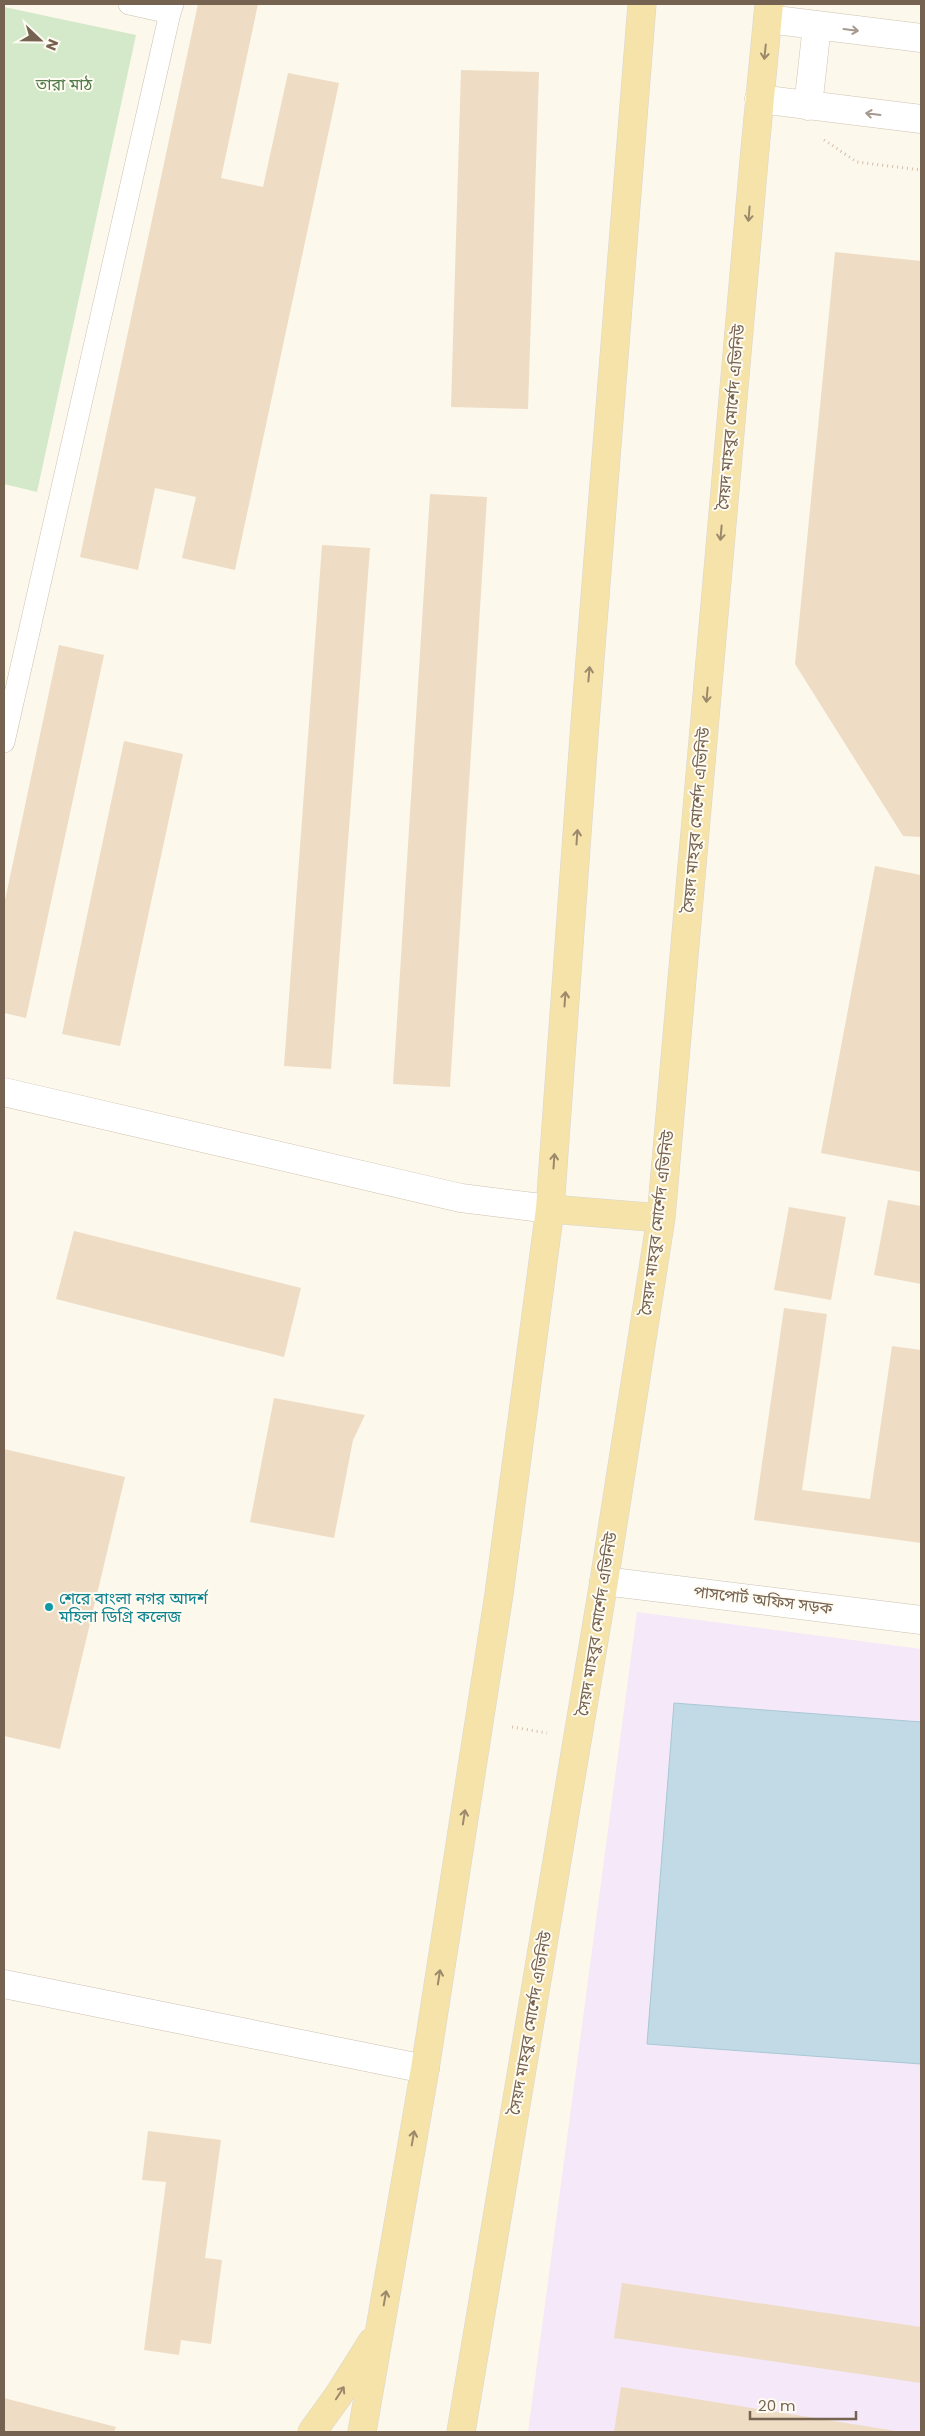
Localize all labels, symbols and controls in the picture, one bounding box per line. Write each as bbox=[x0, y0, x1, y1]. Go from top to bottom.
north arrow bbox=[15, 15, 65, 65]
one-way arrow bbox=[843, 25, 859, 35]
text: N bbox=[41, 36, 63, 53]
one-way arrow bbox=[760, 44, 770, 60]
park label: তারা মাঠ bbox=[35, 73, 93, 96]
one-way arrow bbox=[865, 108, 881, 118]
one-way arrow bbox=[744, 206, 754, 222]
street label: সৈয়দ মাহবুব মোর্শেদ এভিনিউ bbox=[711, 323, 751, 512]
one-way arrow bbox=[716, 524, 726, 540]
one-way arrow bbox=[584, 667, 594, 683]
one-way arrow bbox=[702, 686, 711, 702]
street label: সৈয়দ মাহবুব মোর্শেদ এভিনিউ bbox=[676, 726, 716, 915]
one-way arrow bbox=[572, 829, 582, 845]
one-way arrow bbox=[561, 991, 570, 1007]
street label: সৈয়দ মাহবুব মোর্শেদ এভিনিউ bbox=[634, 1129, 680, 1318]
one-way arrow bbox=[549, 1153, 559, 1169]
street label: সৈয়দ মাহবুব মোর্শেদ এভিনিউ bbox=[571, 1530, 623, 1719]
street label: পাসপোর্ট অফিস সড়ক bbox=[692, 1580, 835, 1620]
place label: শেরে বাংলা নগর আদর্শ মহিলা ডিগ্রি কলেজ bbox=[58, 1587, 209, 1628]
marker: শেরে বাংলা নগর আদর্শ মহিলা ডিগ্রি কলেজ bbox=[43, 1601, 55, 1613]
one-way arrow bbox=[460, 1809, 470, 1825]
street label: সৈয়দ মাহবুব মোর্শেদ এভিনিউ bbox=[502, 1929, 558, 2118]
one-way arrow bbox=[435, 1970, 445, 1986]
one-way arrow bbox=[408, 2130, 418, 2146]
one-way arrow bbox=[381, 2290, 391, 2306]
one-way arrow bbox=[336, 2386, 346, 2400]
scale bar bbox=[750, 2388, 856, 2420]
text: 20 m bbox=[758, 2395, 796, 2416]

